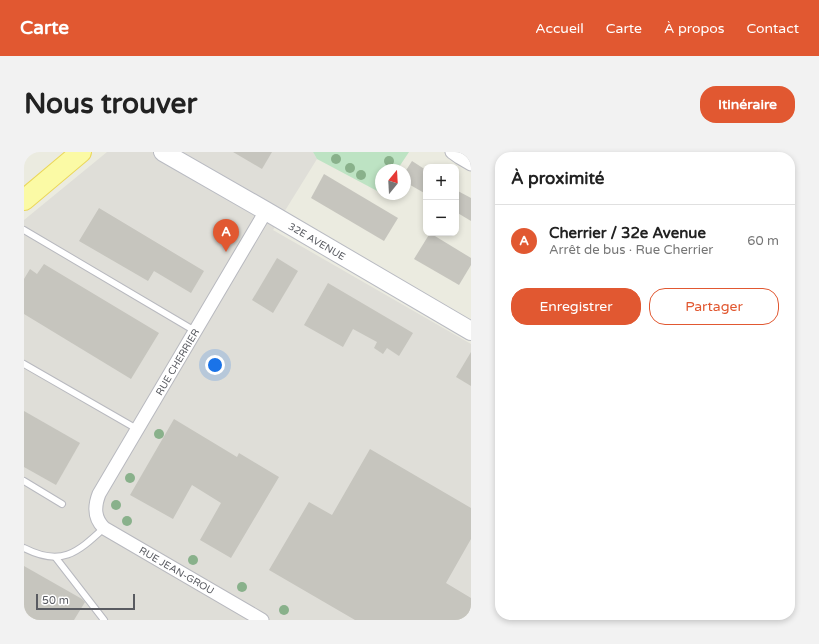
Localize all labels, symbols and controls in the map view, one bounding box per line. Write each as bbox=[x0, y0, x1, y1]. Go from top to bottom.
text: Carte bbox=[20, 17, 69, 39]
text: Accueil bbox=[535, 20, 584, 37]
text: Carte bbox=[606, 20, 642, 37]
text: À propos bbox=[664, 20, 725, 37]
text: Contact bbox=[747, 20, 799, 37]
button: Itinéraire bbox=[700, 86, 795, 123]
text: Nous trouver bbox=[24, 87, 197, 121]
north arrow bbox=[375, 164, 411, 200]
map controls bbox=[423, 164, 459, 236]
button: + bbox=[423, 164, 459, 200]
text: À proximité bbox=[511, 168, 604, 189]
button: − bbox=[423, 200, 459, 236]
pin: A bbox=[213, 219, 239, 252]
street label: 32E AVENUE bbox=[286, 220, 347, 263]
text: Cherrier / 32e Avenue bbox=[549, 224, 706, 242]
text: A bbox=[519, 233, 529, 249]
text: 60 m bbox=[747, 233, 779, 249]
text: Arrêt de bus · Rue Cherrier bbox=[549, 242, 713, 258]
button: Enregistrer bbox=[511, 288, 641, 325]
button: Partager bbox=[649, 288, 779, 325]
street label: RUE CHERRIER bbox=[154, 327, 202, 398]
your location bbox=[205, 355, 225, 375]
street label: RUE JEAN-GROU bbox=[137, 544, 216, 597]
scale bar bbox=[36, 592, 135, 611]
text: 50 m bbox=[42, 594, 69, 607]

